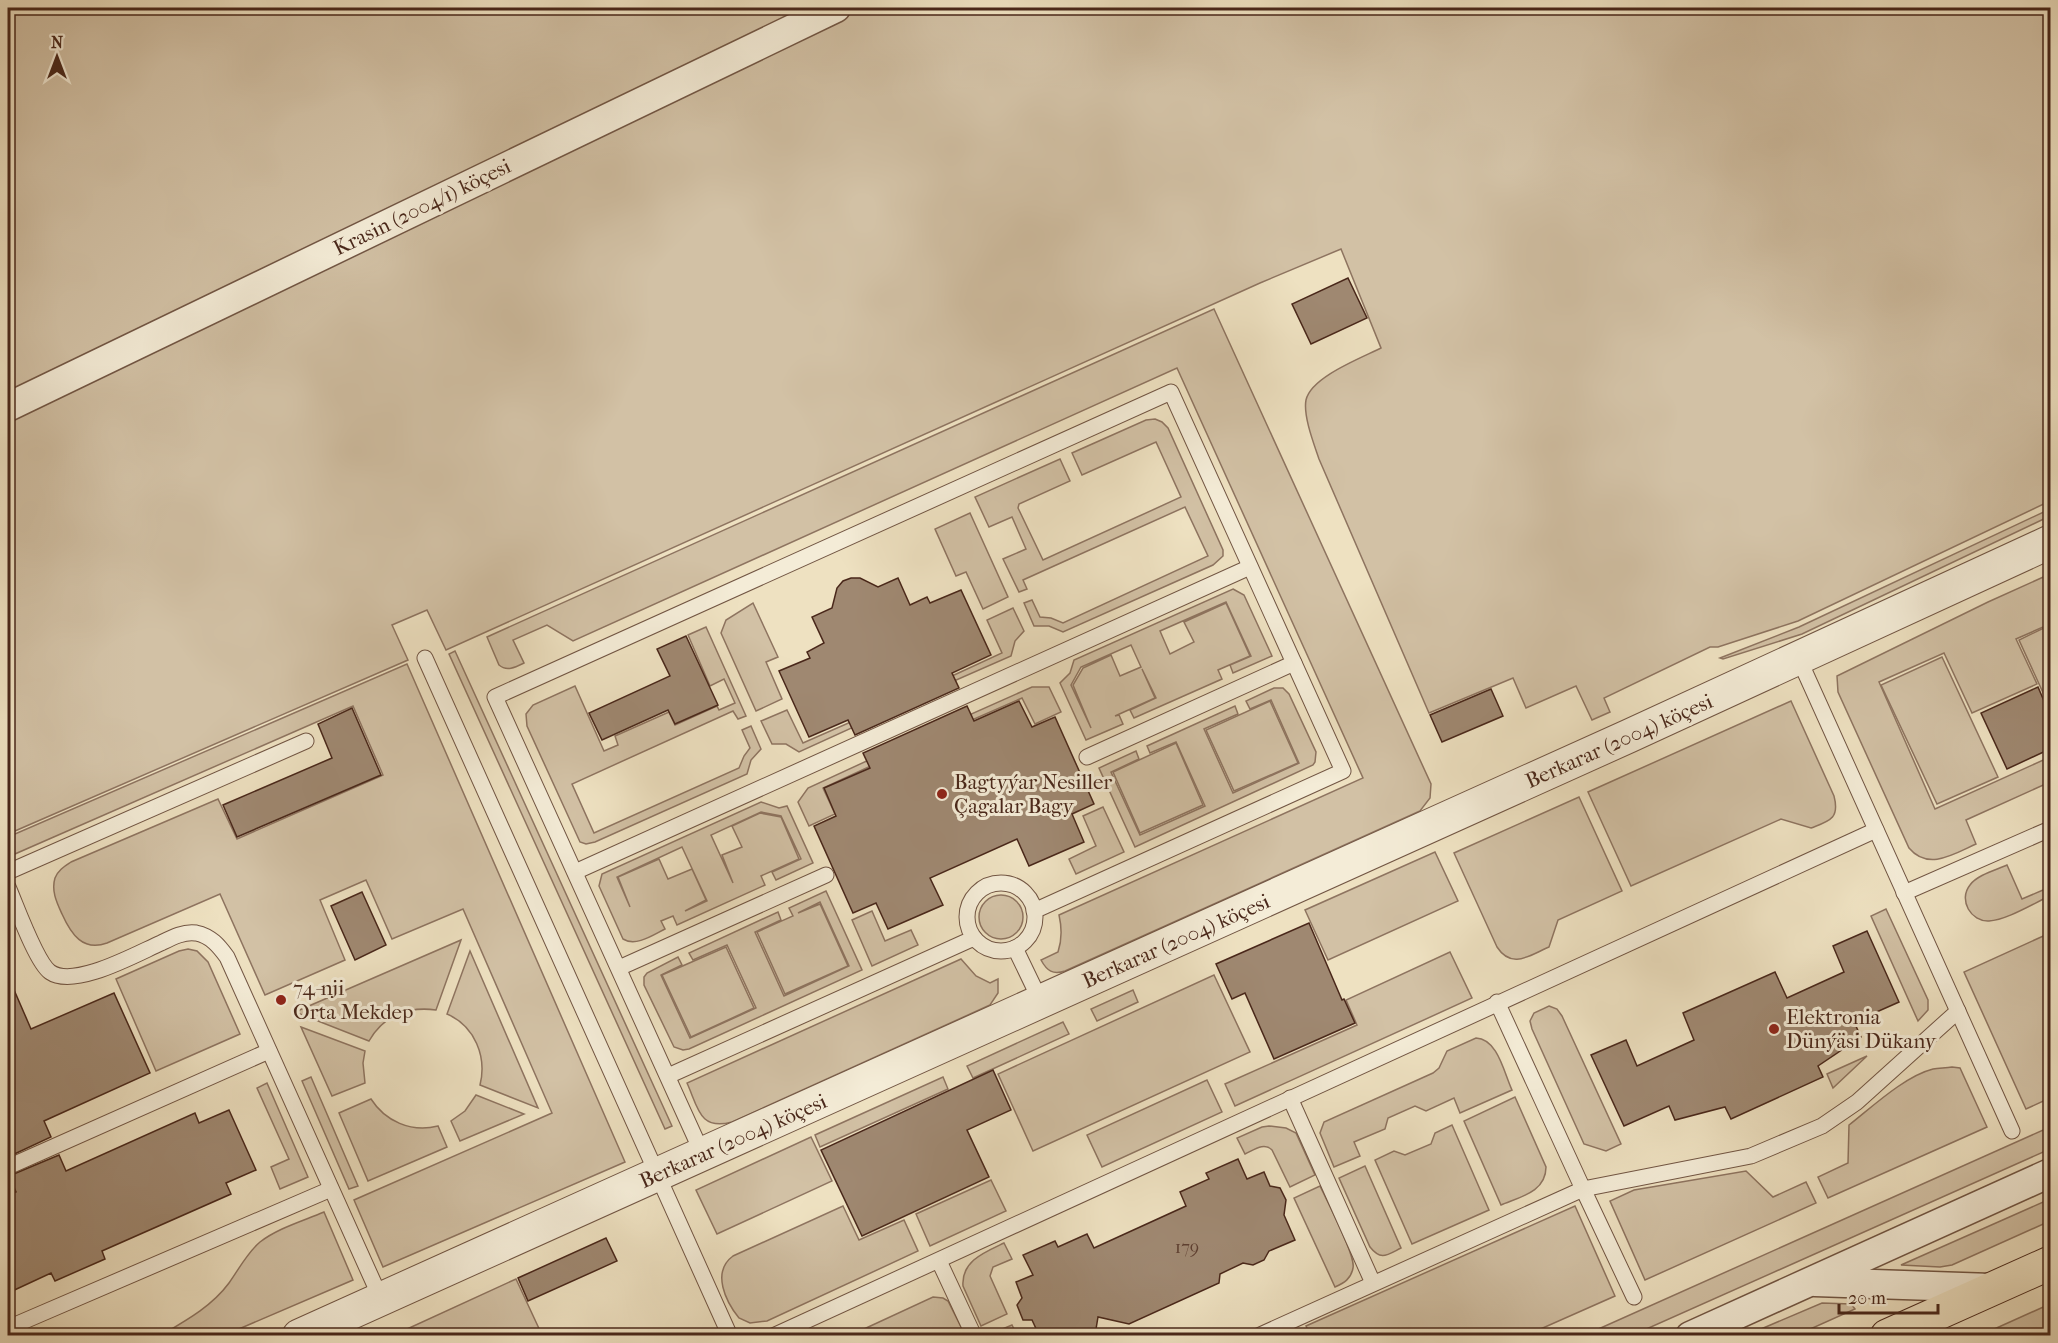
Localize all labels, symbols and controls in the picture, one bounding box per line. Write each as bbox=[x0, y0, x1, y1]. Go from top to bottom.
north arrow bbox=[27, 27, 87, 87]
text: N bbox=[51, 33, 64, 52]
street label: Krasin (2004/1) köçesi bbox=[329, 154, 515, 260]
street label: Berkarar (2004) köçesi bbox=[1522, 689, 1716, 793]
place label: Bagtyýar Nesiller Çagalar Bagy bbox=[954, 770, 1112, 819]
marker: Bagtyýar Nesiller Çagalar Bagy bbox=[935, 787, 949, 801]
street label: Berkarar (2004) köçesi bbox=[1079, 889, 1273, 993]
place label: 74-nji Orta Mekdep bbox=[293, 976, 413, 1024]
marker: 74-nji Orta Mekdep bbox=[274, 993, 288, 1007]
place label: Elektronia Dünýäsi Dükany bbox=[1786, 1005, 1937, 1053]
marker: Elektronia Dünýäsi Dükany bbox=[1767, 1022, 1781, 1036]
street label: Berkarar (2004) köçesi bbox=[636, 1089, 830, 1193]
house number: 179 bbox=[1175, 1237, 1199, 1258]
scale bar bbox=[1839, 1277, 1938, 1315]
text: 20 m bbox=[1848, 1288, 1886, 1309]

